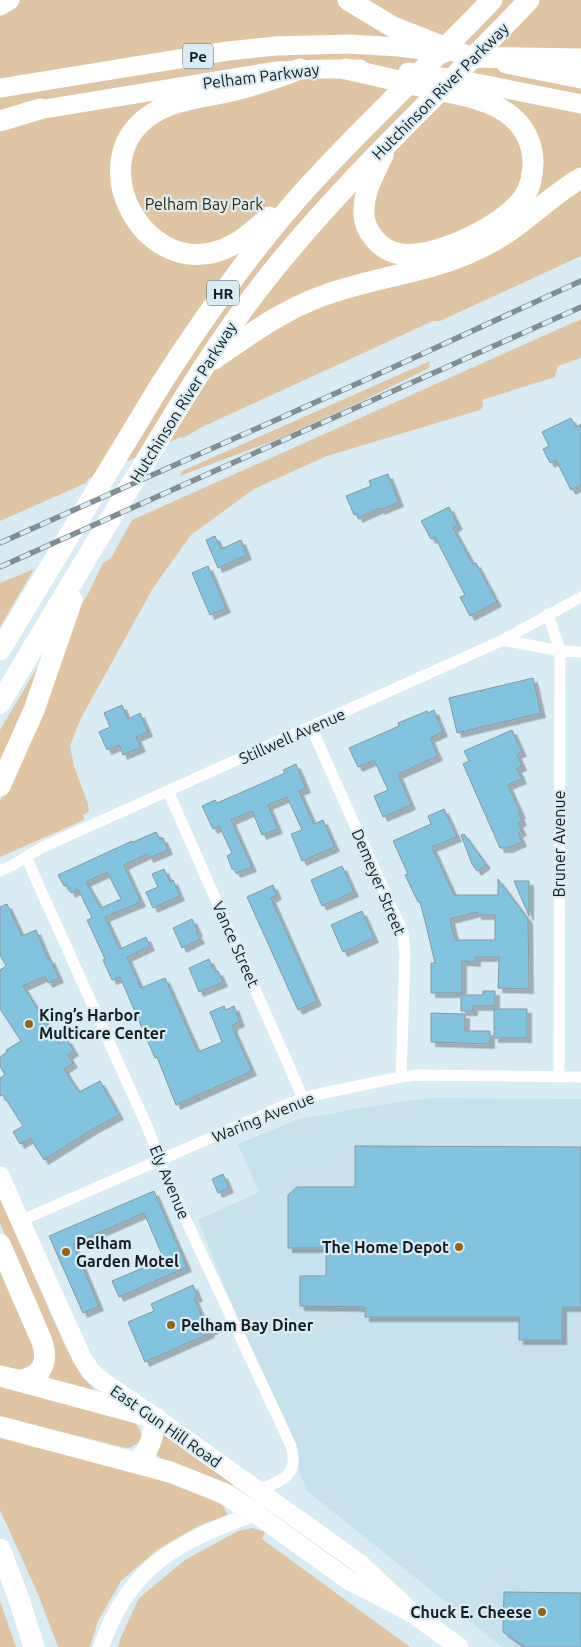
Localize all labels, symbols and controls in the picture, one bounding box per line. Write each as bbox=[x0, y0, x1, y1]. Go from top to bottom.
street label: Hutchinson River Parkway bbox=[368, 19, 512, 163]
road number: Pe bbox=[183, 44, 213, 68]
street label: Pelham Parkway bbox=[202, 60, 321, 92]
park label: Pelham Bay Park bbox=[145, 195, 263, 213]
road number: HR bbox=[207, 280, 239, 306]
street label: Hutchinson River Parkway bbox=[126, 318, 240, 485]
street label: Stillwell Avenue bbox=[236, 705, 348, 767]
street label: Bruner Avenue bbox=[550, 791, 568, 897]
street label: Demeyer Street bbox=[349, 826, 410, 938]
street label: Vance Street bbox=[209, 898, 263, 990]
place label: King’s Harbor Multicare Center bbox=[39, 1006, 166, 1042]
marker: King’s Harbor Multicare Center bbox=[23, 1018, 35, 1030]
street label: Waring Avenue bbox=[209, 1088, 317, 1146]
street label: Ely Avenue bbox=[146, 1142, 194, 1222]
place label: Pelham Garden Motel bbox=[76, 1234, 179, 1270]
place label: The Home Depot bbox=[322, 1238, 449, 1256]
marker: The Home Depot bbox=[453, 1241, 465, 1253]
marker: Pelham Garden Motel bbox=[60, 1246, 72, 1258]
place label: Pelham Bay Diner bbox=[181, 1316, 314, 1334]
marker: Pelham Bay Diner bbox=[165, 1319, 177, 1331]
street label: East Gun Hill Road bbox=[107, 1381, 225, 1471]
place label: Chuck E. Cheese bbox=[410, 1603, 532, 1621]
marker: Chuck E. Cheese bbox=[536, 1606, 548, 1618]

